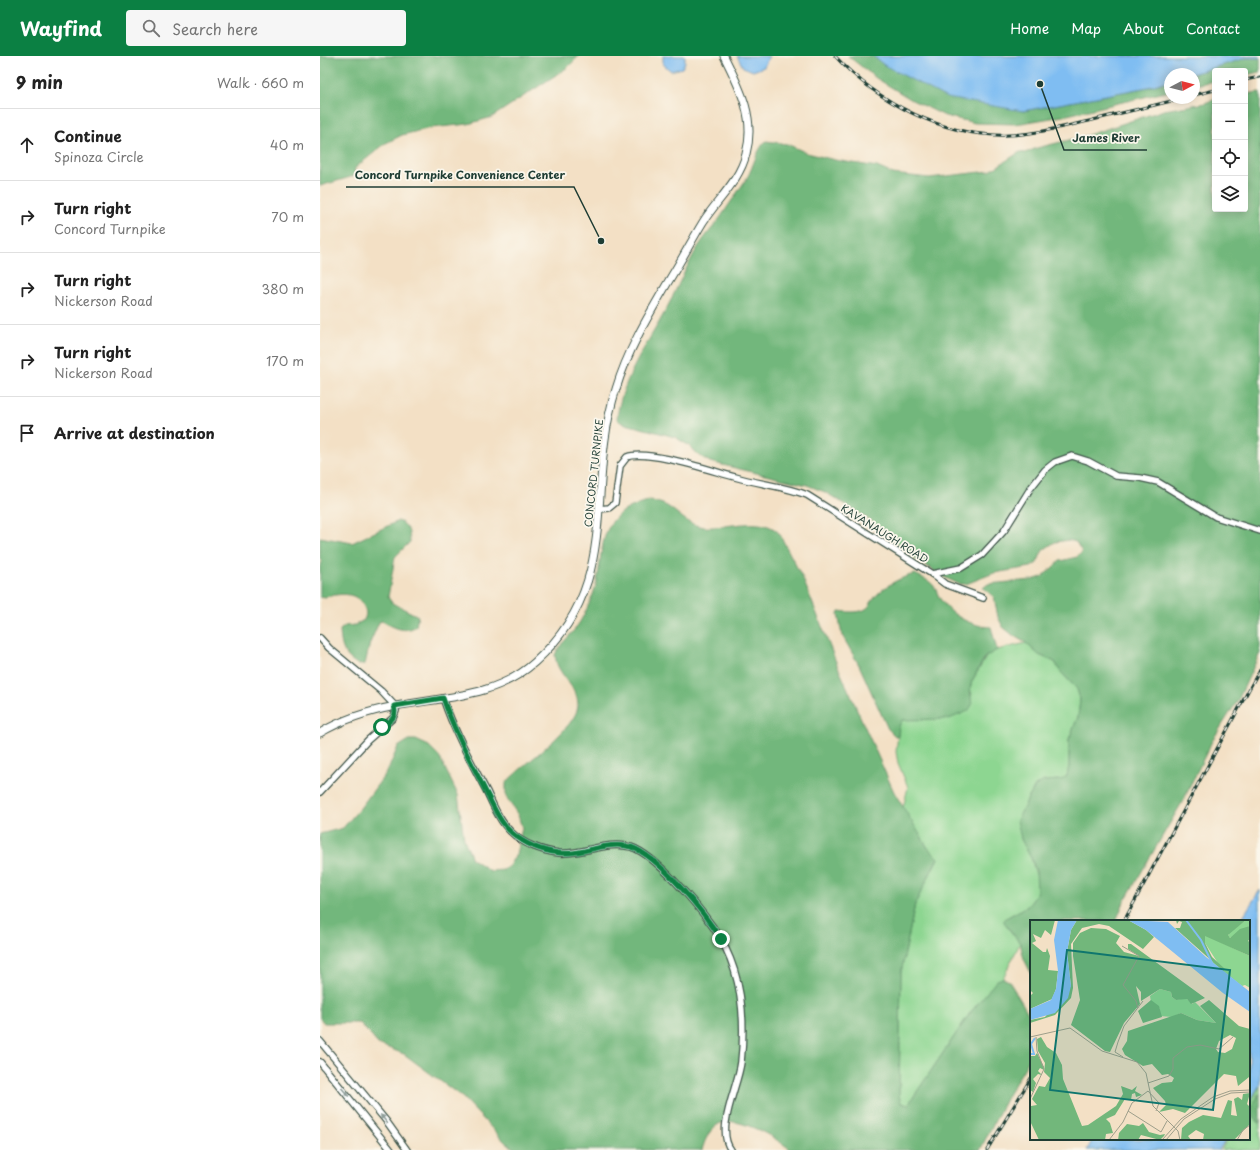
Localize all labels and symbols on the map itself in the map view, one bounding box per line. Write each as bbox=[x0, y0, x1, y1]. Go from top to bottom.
north arrow bbox=[1164, 68, 1200, 104]
callout: James River bbox=[1064, 127, 1147, 150]
text: James River bbox=[1072, 129, 1140, 146]
callout: Concord Turnpike Convenience Center bbox=[346, 164, 574, 187]
text: Concord Turnpike Convenience Center bbox=[355, 166, 566, 183]
street label: CONCORD TURNPIKE bbox=[580, 418, 606, 528]
street label: KAVANAUGH ROAD bbox=[838, 500, 932, 566]
route start bbox=[373, 718, 391, 736]
inset map bbox=[1030, 920, 1250, 1140]
route end bbox=[712, 930, 730, 948]
one-way arrow bbox=[340, 1086, 349, 1097]
one-way arrow bbox=[380, 1113, 388, 1124]

